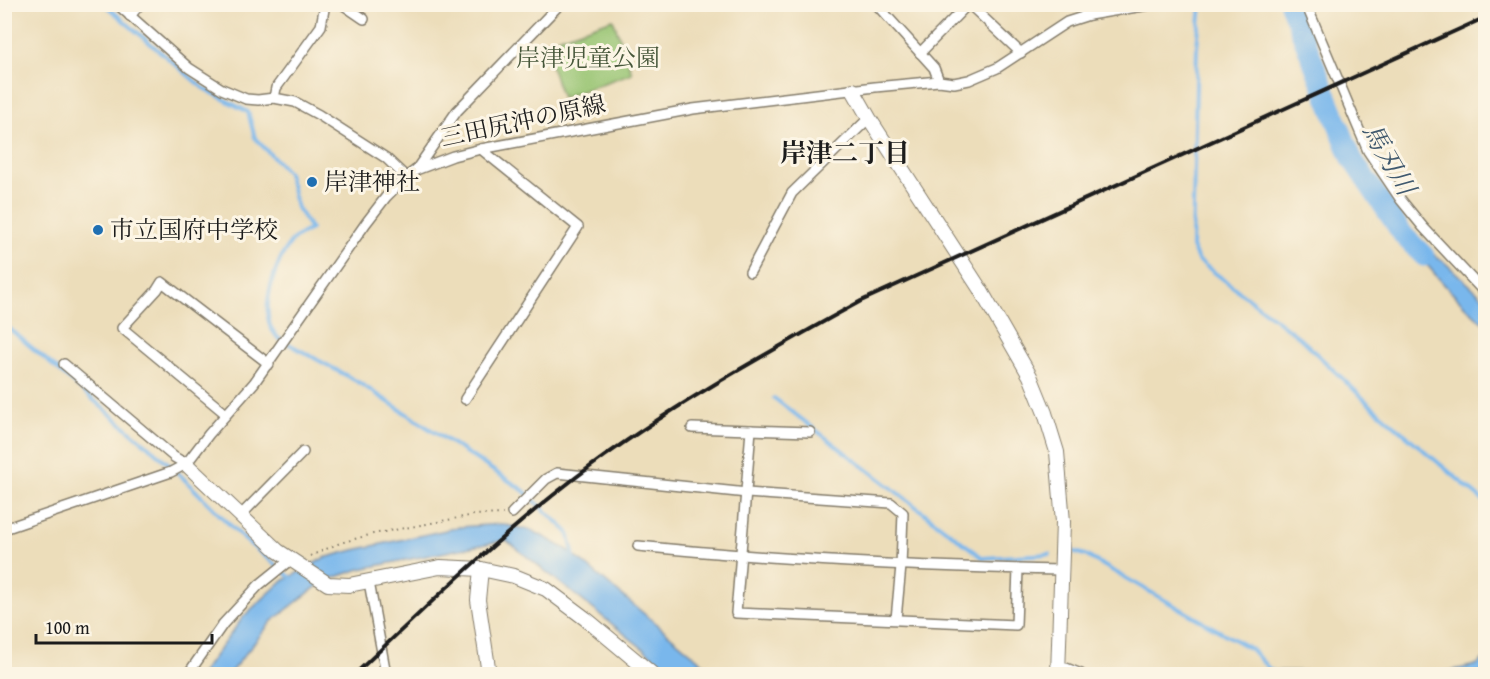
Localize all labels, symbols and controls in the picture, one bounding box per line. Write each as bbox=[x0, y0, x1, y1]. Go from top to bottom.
park label: 岸津児童公園 bbox=[516, 40, 660, 75]
street label: 三田尻沖の原線 bbox=[437, 86, 609, 155]
water label: 馬刃川 bbox=[1353, 115, 1427, 205]
district label: 岸津二丁目 bbox=[780, 133, 910, 172]
place label: 岸津神社 bbox=[324, 164, 420, 199]
marker: 岸津神社 bbox=[305, 175, 319, 189]
place label: 市立国府中学校 bbox=[110, 212, 278, 247]
marker: 市立国府中学校 bbox=[91, 223, 105, 237]
scale bar bbox=[36, 607, 212, 645]
text: 100 m bbox=[45, 614, 90, 641]

